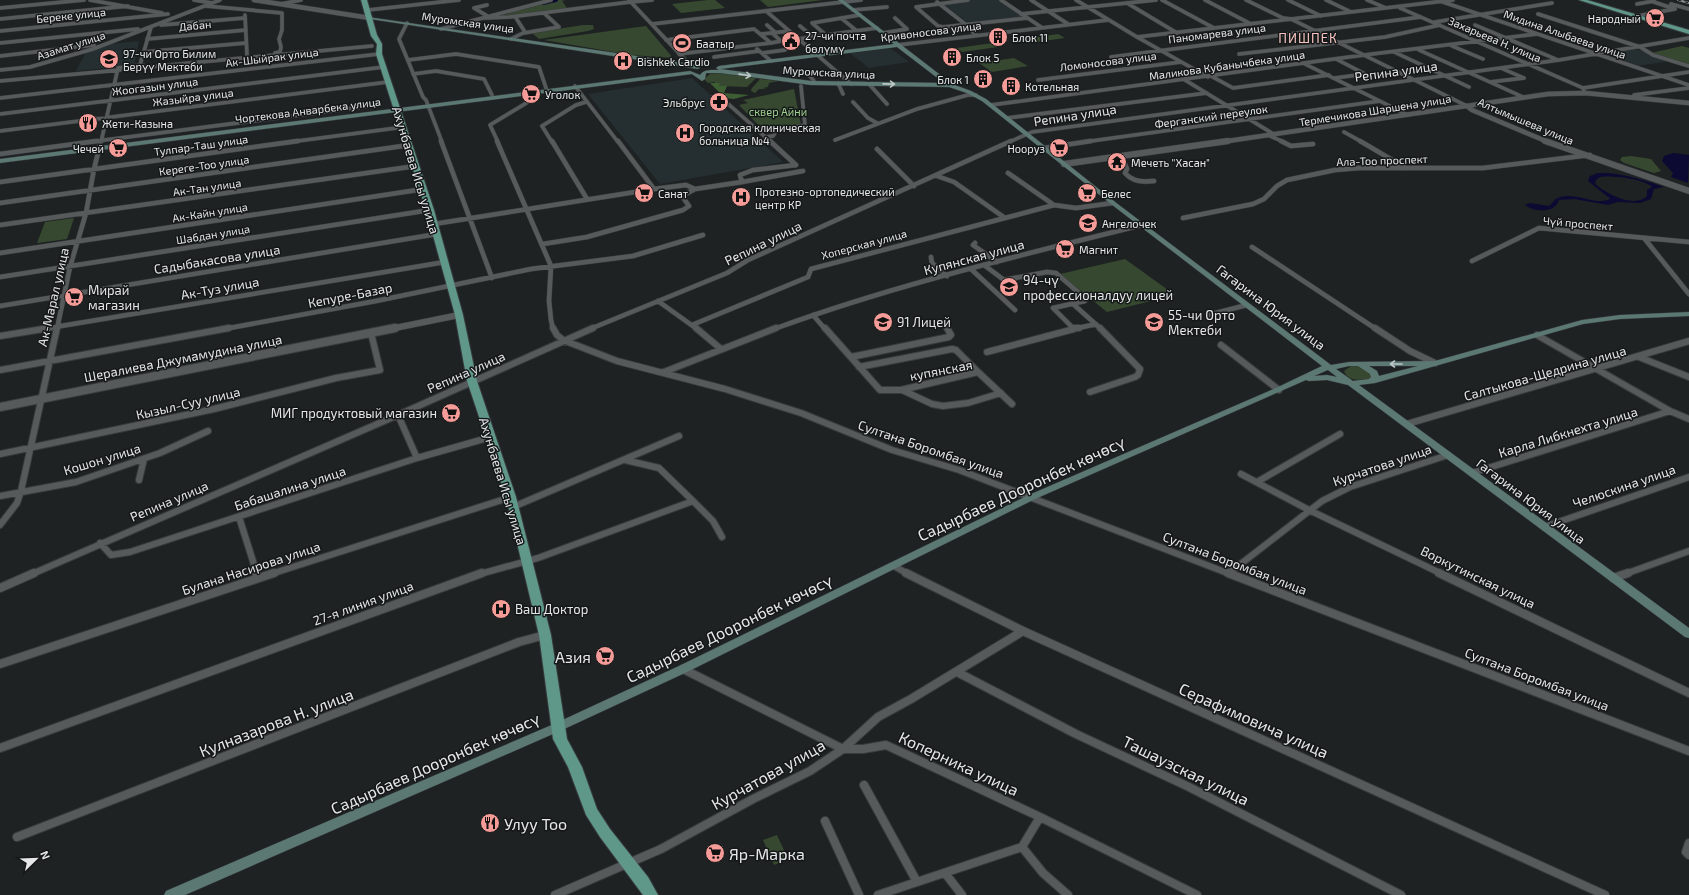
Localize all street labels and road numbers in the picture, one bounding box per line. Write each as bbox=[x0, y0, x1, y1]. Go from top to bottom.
street label: Береке улица bbox=[36, 5, 107, 26]
street label: Мидина Алыбаева улица bbox=[1502, 7, 1628, 62]
street label: Муромская улица bbox=[421, 9, 515, 36]
street label: Захарьева Н. улица bbox=[1446, 14, 1543, 65]
street label: Дабан bbox=[178, 17, 212, 33]
street label: Кривоносова улица bbox=[880, 18, 982, 45]
street label: Паномарева улица bbox=[1168, 21, 1267, 46]
street label: Азамат улица bbox=[35, 28, 107, 63]
street label: Ак-Шыйрак улица bbox=[225, 45, 319, 70]
street label: Маликова Кубанычбека улица bbox=[1148, 48, 1306, 83]
street label: Ломоносова улица bbox=[1059, 49, 1157, 74]
street label: Репина улица bbox=[1353, 57, 1439, 85]
street label: Муромская улица bbox=[782, 63, 876, 82]
street label: Жоогазын улица bbox=[111, 74, 199, 99]
street label: Жазыйра улица bbox=[152, 86, 234, 109]
street label: Термечикова Шаршена улица bbox=[1298, 92, 1452, 129]
street label: Чортекова Анварбека улица bbox=[234, 95, 382, 126]
street label: Алтымышева улица bbox=[1476, 95, 1576, 148]
street label: Репина улица bbox=[1032, 101, 1118, 129]
street label: Ферганский переулок bbox=[1154, 102, 1269, 131]
street label: Ахунбаева Исы улица bbox=[389, 104, 443, 236]
street label: Тулпар-Таш улица bbox=[153, 132, 249, 159]
street label: Кереге-Тоо улица bbox=[158, 152, 250, 179]
street label: Ала-Тоо проспект bbox=[1336, 152, 1429, 168]
street label: Ак-Тан улица bbox=[172, 176, 242, 199]
street label: Ак-Кайн улица bbox=[171, 200, 249, 225]
street label: Чүй проспект bbox=[1542, 213, 1614, 233]
street label: Репина улица bbox=[722, 217, 804, 269]
street label: Шабдан улица bbox=[175, 222, 251, 247]
street label: Хоперская улица bbox=[820, 226, 909, 263]
street label: Купянская улица bbox=[922, 236, 1026, 278]
street label: Садыбакасова улица bbox=[153, 241, 281, 277]
street label: Ак-Марал улица bbox=[34, 246, 72, 348]
street label: Гагарина Юрия улица bbox=[1213, 261, 1329, 353]
street label: Ак-Туз улица bbox=[180, 273, 260, 303]
street label: Кепуре-Базар bbox=[306, 279, 394, 311]
street label: Шералиева Джумамудина улица bbox=[83, 331, 283, 385]
street label: Салтыкова-Щедрина улица bbox=[1462, 342, 1628, 404]
street label: Репина улица bbox=[425, 348, 507, 396]
street label: купянская bbox=[908, 356, 974, 384]
street label: Кызыл-Суу улица bbox=[134, 383, 242, 423]
street label: Карла Либкнехта улица bbox=[1497, 403, 1639, 461]
street label: Ахунбаева Исы улица bbox=[476, 415, 530, 547]
street label: Султана Боромбая улица bbox=[856, 417, 1006, 481]
street label: Садырбаев Дооронбек көчөсү bbox=[914, 431, 1128, 545]
street label: Кошон улица bbox=[61, 440, 143, 478]
street label: Курчатова улица bbox=[1330, 441, 1434, 489]
street label: Гагарина Юрия улица bbox=[1473, 455, 1589, 547]
street label: Челюскина улица bbox=[1570, 461, 1678, 511]
street label: Бабашалина улица bbox=[232, 462, 348, 514]
street label: Репина улица bbox=[127, 477, 211, 525]
street label: Султана Боромбая улица bbox=[1161, 528, 1309, 598]
street label: Булана Насирова улица bbox=[180, 538, 322, 598]
street label: Воркутинская улица bbox=[1418, 542, 1538, 612]
street label: Садырбаев Дооронбек көчөсү bbox=[623, 569, 836, 686]
street label: 27-я линия улица bbox=[311, 577, 415, 629]
street label: Султана Боромбая улица bbox=[1463, 644, 1611, 714]
street label: Серафимовича улица bbox=[1176, 678, 1332, 762]
street label: Кулназарова Н. улица bbox=[196, 684, 356, 761]
street label: Садырбаев Дооронбек көчөсү bbox=[328, 708, 543, 818]
street label: Коперника улица bbox=[896, 727, 1022, 800]
street label: Ташаузская улица bbox=[1119, 731, 1252, 810]
street label: Курчатова улица bbox=[708, 735, 829, 814]

